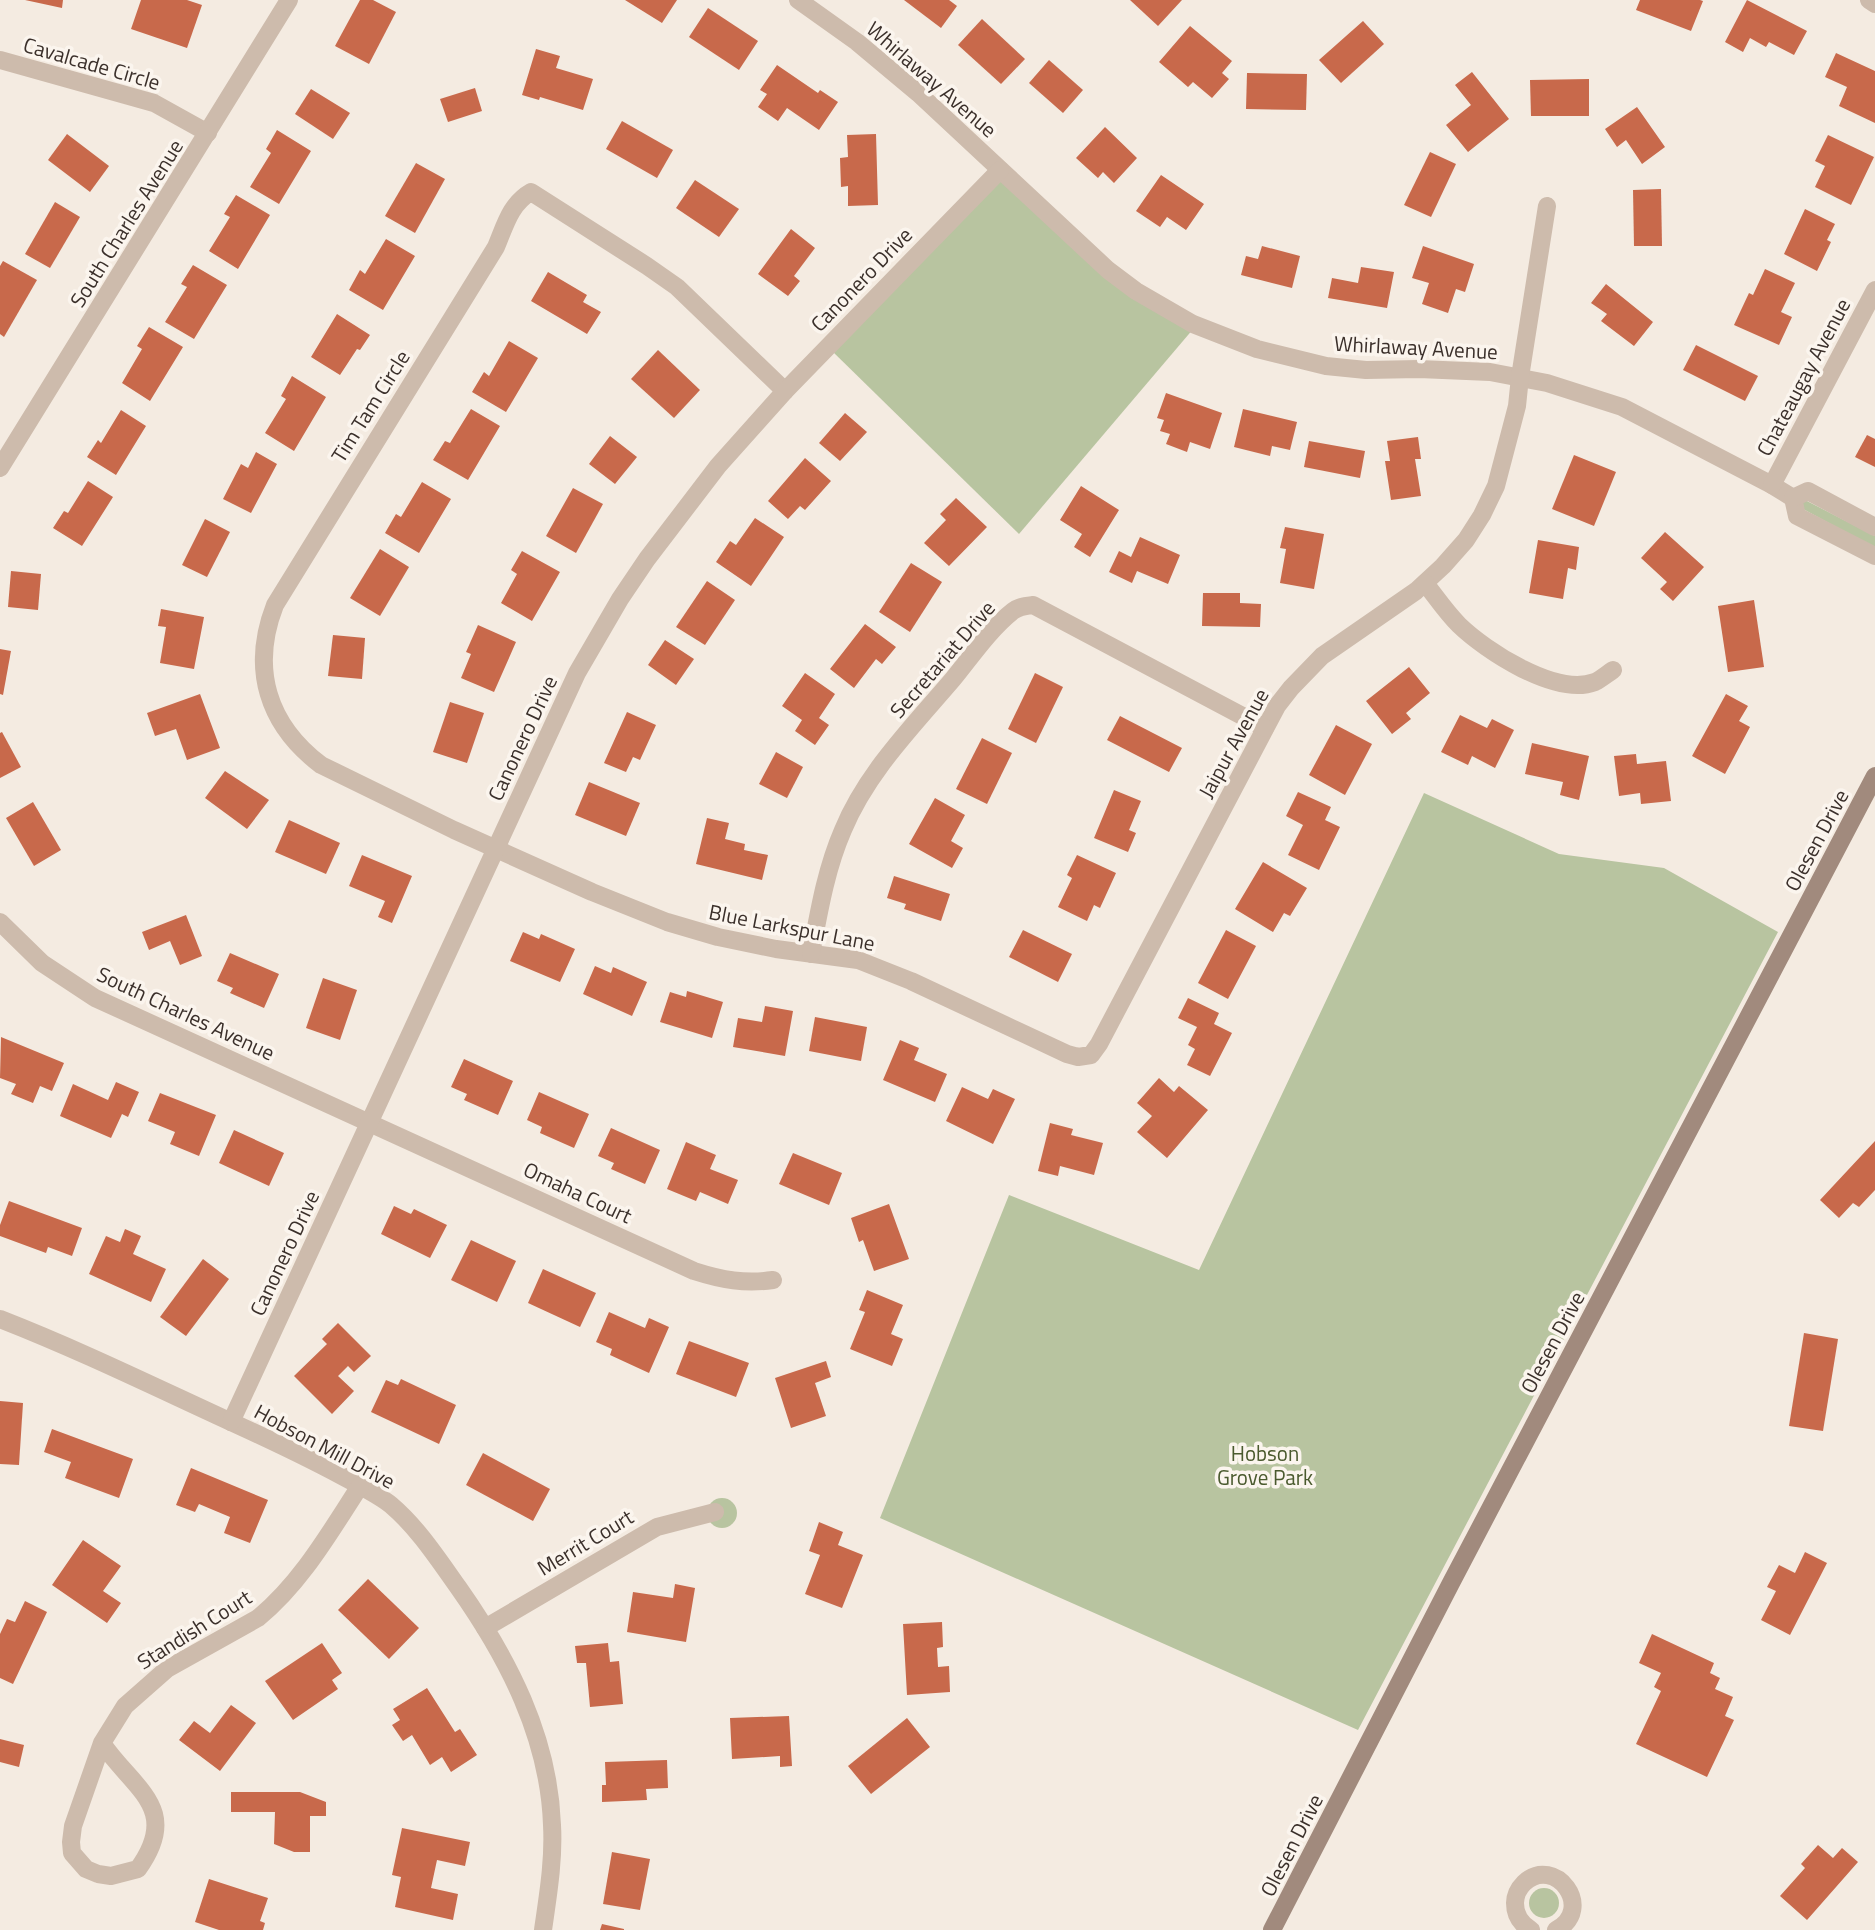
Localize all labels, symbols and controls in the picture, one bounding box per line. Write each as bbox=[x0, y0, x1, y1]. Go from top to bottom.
street label: Whirlaway Avenue bbox=[860, 13, 1004, 145]
street label: Cavalcade Circle bbox=[20, 28, 164, 98]
street label: South Charles Avenue bbox=[61, 133, 191, 313]
street label: Canonero Drive bbox=[803, 219, 919, 339]
street label: Chateaugay Avenue bbox=[1748, 292, 1858, 462]
street label: Whirlaway Avenue bbox=[1333, 327, 1499, 367]
street label: Tim Tam Circle bbox=[323, 344, 417, 468]
street label: Secretariat Drive bbox=[882, 593, 1002, 725]
street label: Canonero Drive bbox=[479, 670, 565, 806]
street label: Jaipur Avenue bbox=[1190, 682, 1276, 804]
street label: Olesen Drive bbox=[1776, 783, 1856, 897]
street label: Blue Larkspur Lane bbox=[706, 895, 878, 959]
street label: South Charles Avenue bbox=[92, 958, 280, 1068]
street label: Omaha Court bbox=[518, 1153, 638, 1231]
street label: Canonero Drive bbox=[241, 1185, 327, 1321]
street label: Olesen Drive bbox=[1512, 1285, 1592, 1399]
street label: Hobson Mill Drive bbox=[249, 1395, 401, 1497]
park label: Hobson Grove Park bbox=[1217, 1437, 1313, 1493]
street label: Merrit Court bbox=[531, 1500, 640, 1583]
street label: Standish Court bbox=[130, 1581, 258, 1677]
street label: Olesen Drive bbox=[1251, 1788, 1331, 1902]

